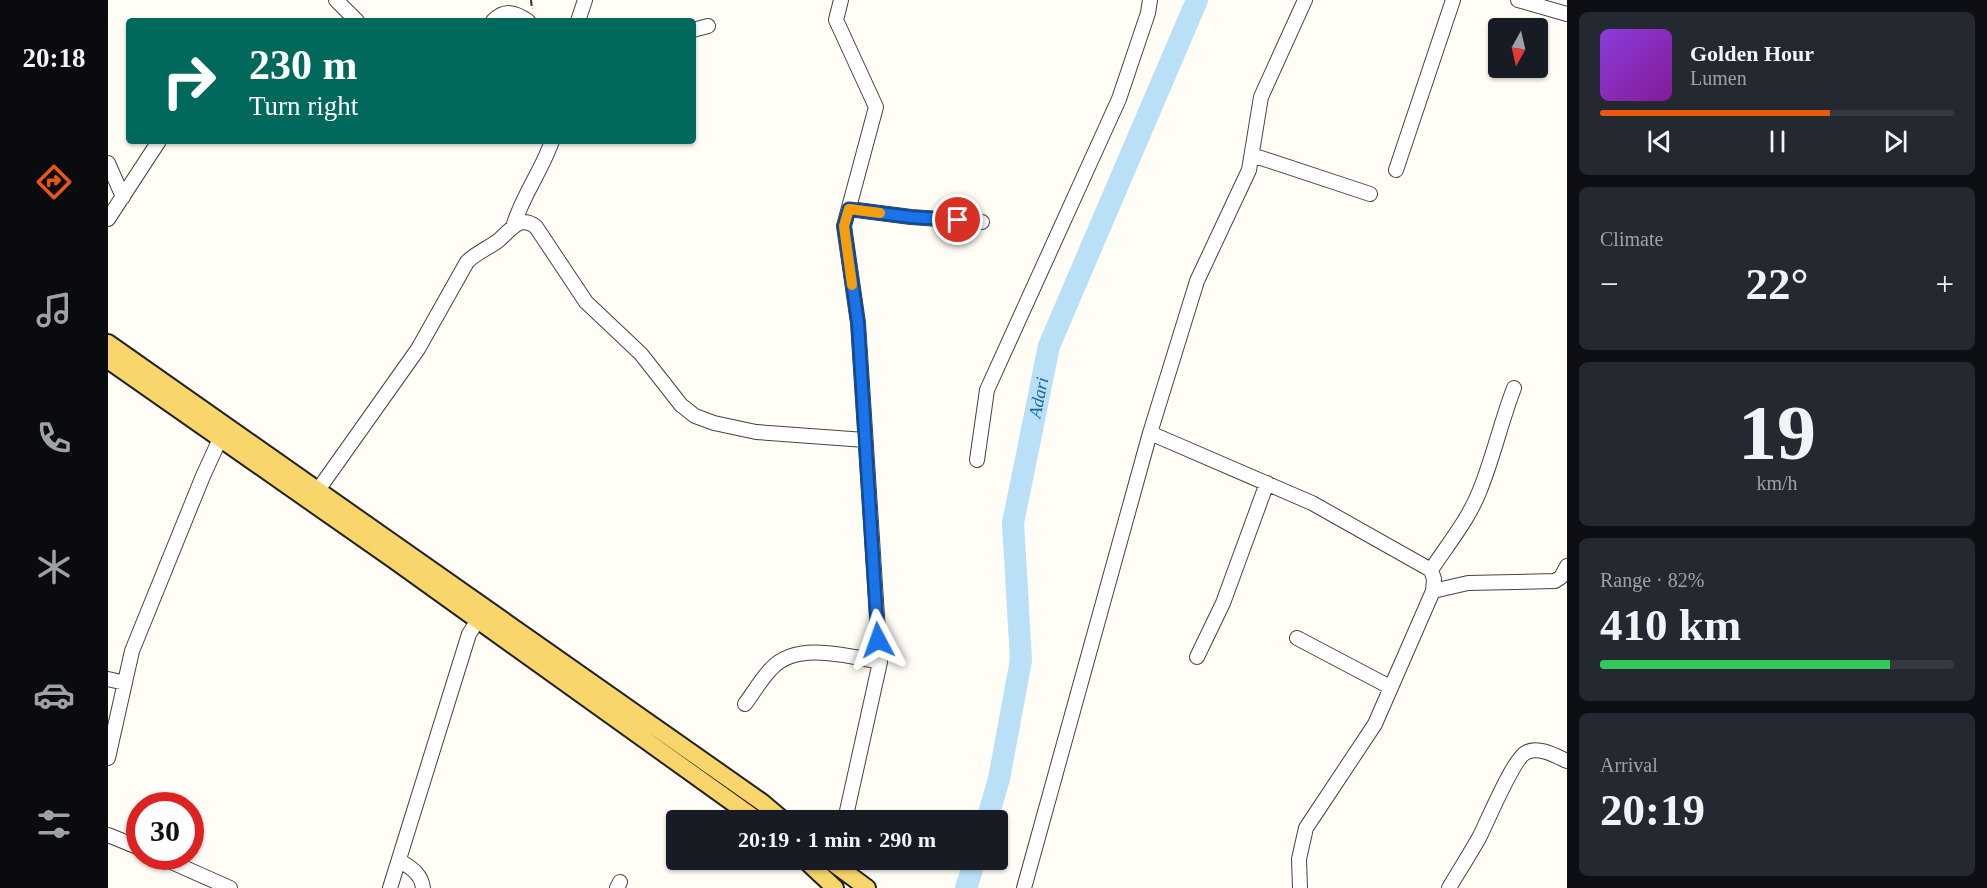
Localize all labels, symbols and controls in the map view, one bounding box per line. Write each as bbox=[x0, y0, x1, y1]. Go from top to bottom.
north arrow bbox=[1488, 18, 1548, 78]
map controls bbox=[1488, 18, 1548, 78]
text: Golden Hour bbox=[1690, 41, 1814, 66]
icon: right bbox=[150, 42, 228, 120]
text: 230 m bbox=[249, 42, 358, 88]
text: 20:18 bbox=[23, 43, 86, 73]
text: Lumen bbox=[1690, 67, 1747, 89]
text: Turn right bbox=[249, 91, 358, 121]
icon: previous bbox=[1643, 125, 1676, 158]
icon: pause bbox=[1761, 125, 1794, 158]
icon: next bbox=[1879, 125, 1912, 158]
icon: directions bbox=[33, 161, 75, 203]
pin bbox=[932, 194, 983, 245]
icon: arrive bbox=[941, 203, 974, 236]
text: Climate bbox=[1600, 228, 1663, 250]
text: 22° bbox=[1746, 259, 1809, 309]
text: − bbox=[1600, 266, 1619, 302]
text: + bbox=[1935, 266, 1954, 302]
icon: music bbox=[33, 289, 75, 331]
water label: Adari bbox=[1024, 375, 1052, 421]
text: 19 bbox=[1738, 389, 1816, 476]
icon: phone bbox=[33, 417, 75, 459]
text: km/h bbox=[1756, 472, 1798, 494]
icon: climate bbox=[33, 546, 75, 588]
text: Range · 82% bbox=[1600, 569, 1704, 591]
text: 410 km bbox=[1600, 600, 1741, 650]
position arrow bbox=[846, 608, 910, 672]
icon: car bbox=[33, 674, 75, 716]
text: Arrival bbox=[1600, 754, 1658, 776]
text: 20:19 bbox=[1600, 785, 1705, 835]
speed limit sign: 30 bbox=[126, 792, 204, 870]
icon: filters bbox=[33, 803, 75, 845]
text: 20:19 · 1 min · 290 m bbox=[738, 827, 936, 852]

